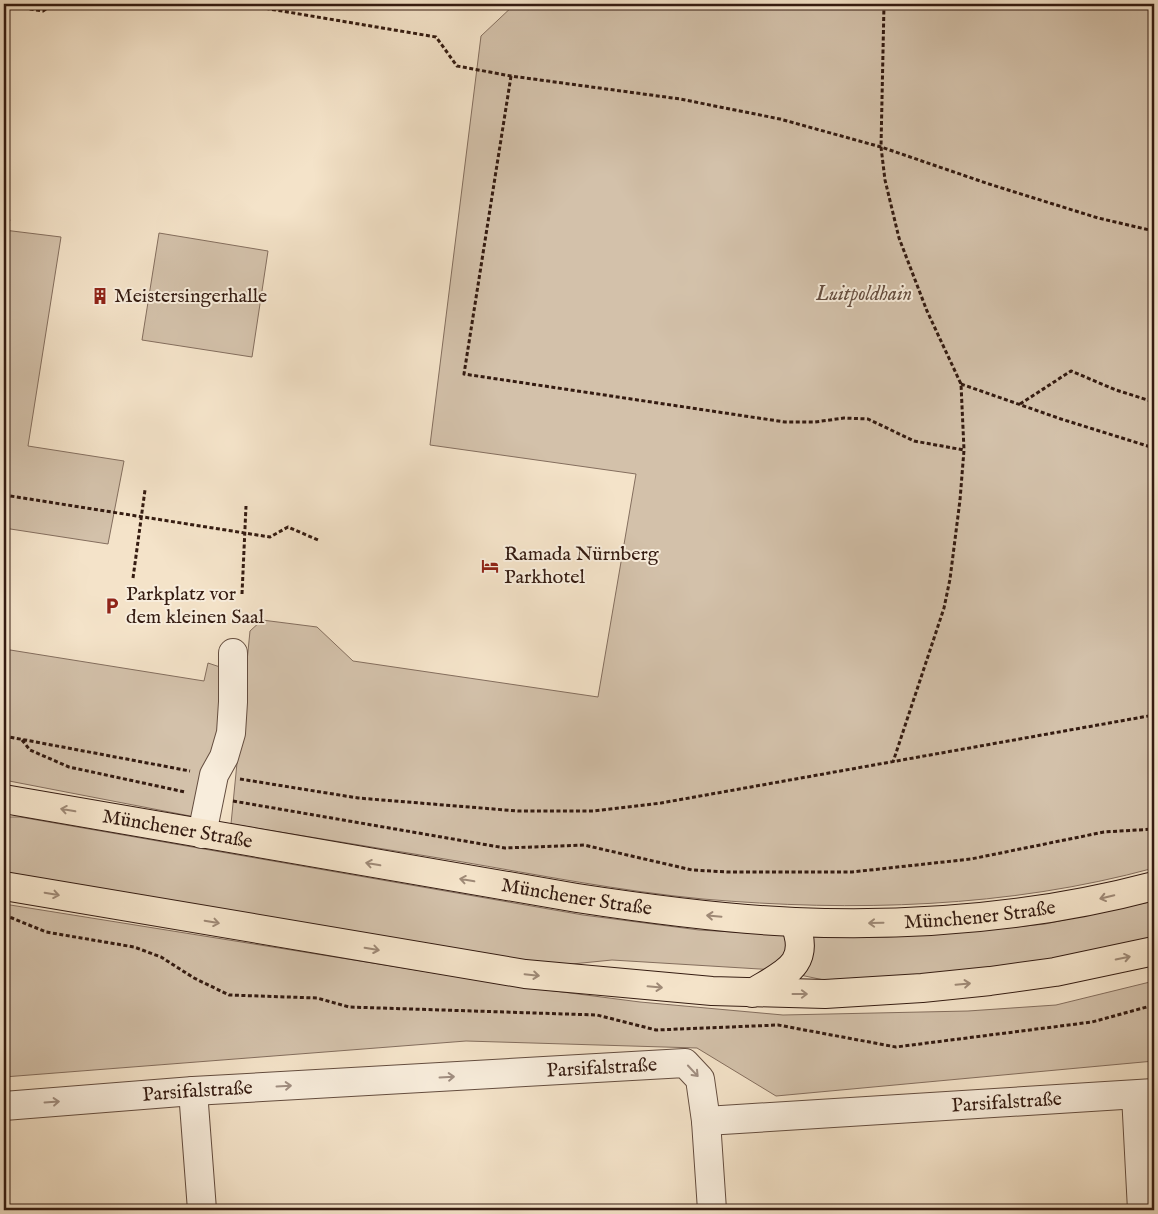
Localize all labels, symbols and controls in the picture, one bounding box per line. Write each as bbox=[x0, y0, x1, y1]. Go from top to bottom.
park label: Luitpoldhain bbox=[815, 282, 912, 307]
place label: Meistersingerhalle bbox=[114, 284, 267, 309]
building icon: Meistersingerhalle bbox=[90, 286, 110, 306]
place label: Ramada Nürnberg Parkhotel bbox=[504, 542, 660, 590]
hotel icon: Ramada Nürnberg Parkhotel bbox=[480, 556, 500, 576]
place label: Parkplatz vor dem kleinen Saal bbox=[126, 582, 265, 630]
parking icon: Parkplatz vor dem kleinen Saal bbox=[102, 596, 122, 616]
street label: Münchener Straße bbox=[100, 804, 255, 854]
one-way arrow bbox=[60, 805, 76, 815]
one-way arrow bbox=[366, 858, 382, 868]
street label: Münchener Straße bbox=[499, 873, 653, 921]
one-way arrow bbox=[459, 874, 475, 884]
one-way arrow bbox=[43, 890, 59, 900]
one-way arrow bbox=[1099, 893, 1115, 902]
street label: Münchener Straße bbox=[903, 895, 1057, 935]
one-way arrow bbox=[706, 911, 722, 921]
one-way arrow bbox=[203, 918, 219, 928]
one-way arrow bbox=[868, 918, 884, 928]
one-way arrow bbox=[364, 945, 380, 955]
one-way arrow bbox=[1114, 953, 1130, 963]
one-way arrow bbox=[524, 970, 540, 980]
one-way arrow bbox=[954, 979, 970, 989]
one-way arrow bbox=[647, 982, 663, 992]
one-way arrow bbox=[792, 989, 808, 999]
street label: Parsifalstraße bbox=[546, 1052, 658, 1083]
one-way arrow bbox=[687, 1065, 699, 1077]
one-way arrow bbox=[438, 1072, 454, 1081]
street label: Parsifalstraße bbox=[141, 1075, 253, 1107]
one-way arrow bbox=[276, 1081, 292, 1091]
street label: Parsifalstraße bbox=[951, 1086, 1063, 1118]
one-way arrow bbox=[44, 1097, 60, 1107]

